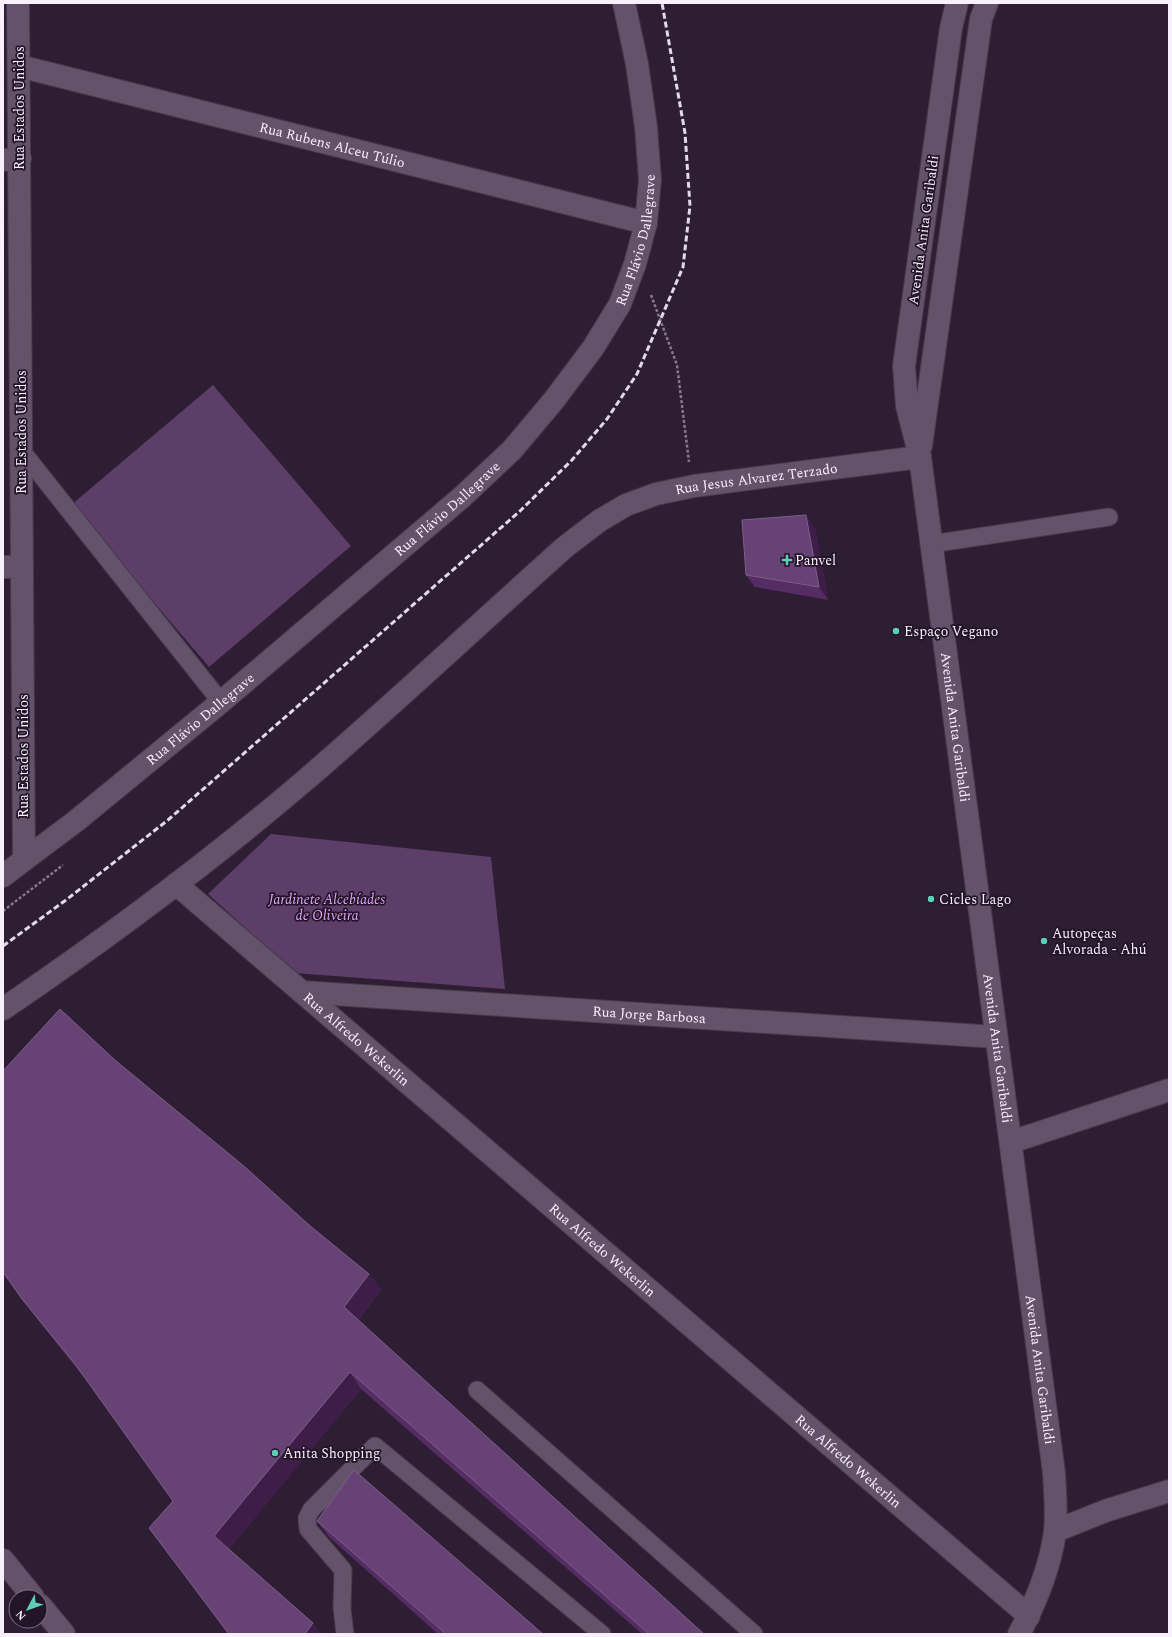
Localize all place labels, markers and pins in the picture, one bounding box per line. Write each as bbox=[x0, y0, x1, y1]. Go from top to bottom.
place label: Panvel bbox=[795, 550, 836, 571]
marker: Panvel bbox=[782, 555, 792, 565]
place label: Espaço Vegano bbox=[904, 621, 998, 642]
marker: Espaço Vegano bbox=[891, 626, 901, 636]
place label: Cicles Lago bbox=[939, 889, 1011, 910]
marker: Cicles Lago bbox=[926, 894, 936, 904]
place label: Autopeças Alvorada - Ahú bbox=[1052, 923, 1147, 960]
marker: Autopeças Alvorada - Ahú bbox=[1039, 936, 1049, 946]
place label: Anita Shopping bbox=[283, 1443, 380, 1464]
marker: Anita Shopping bbox=[270, 1448, 280, 1458]

